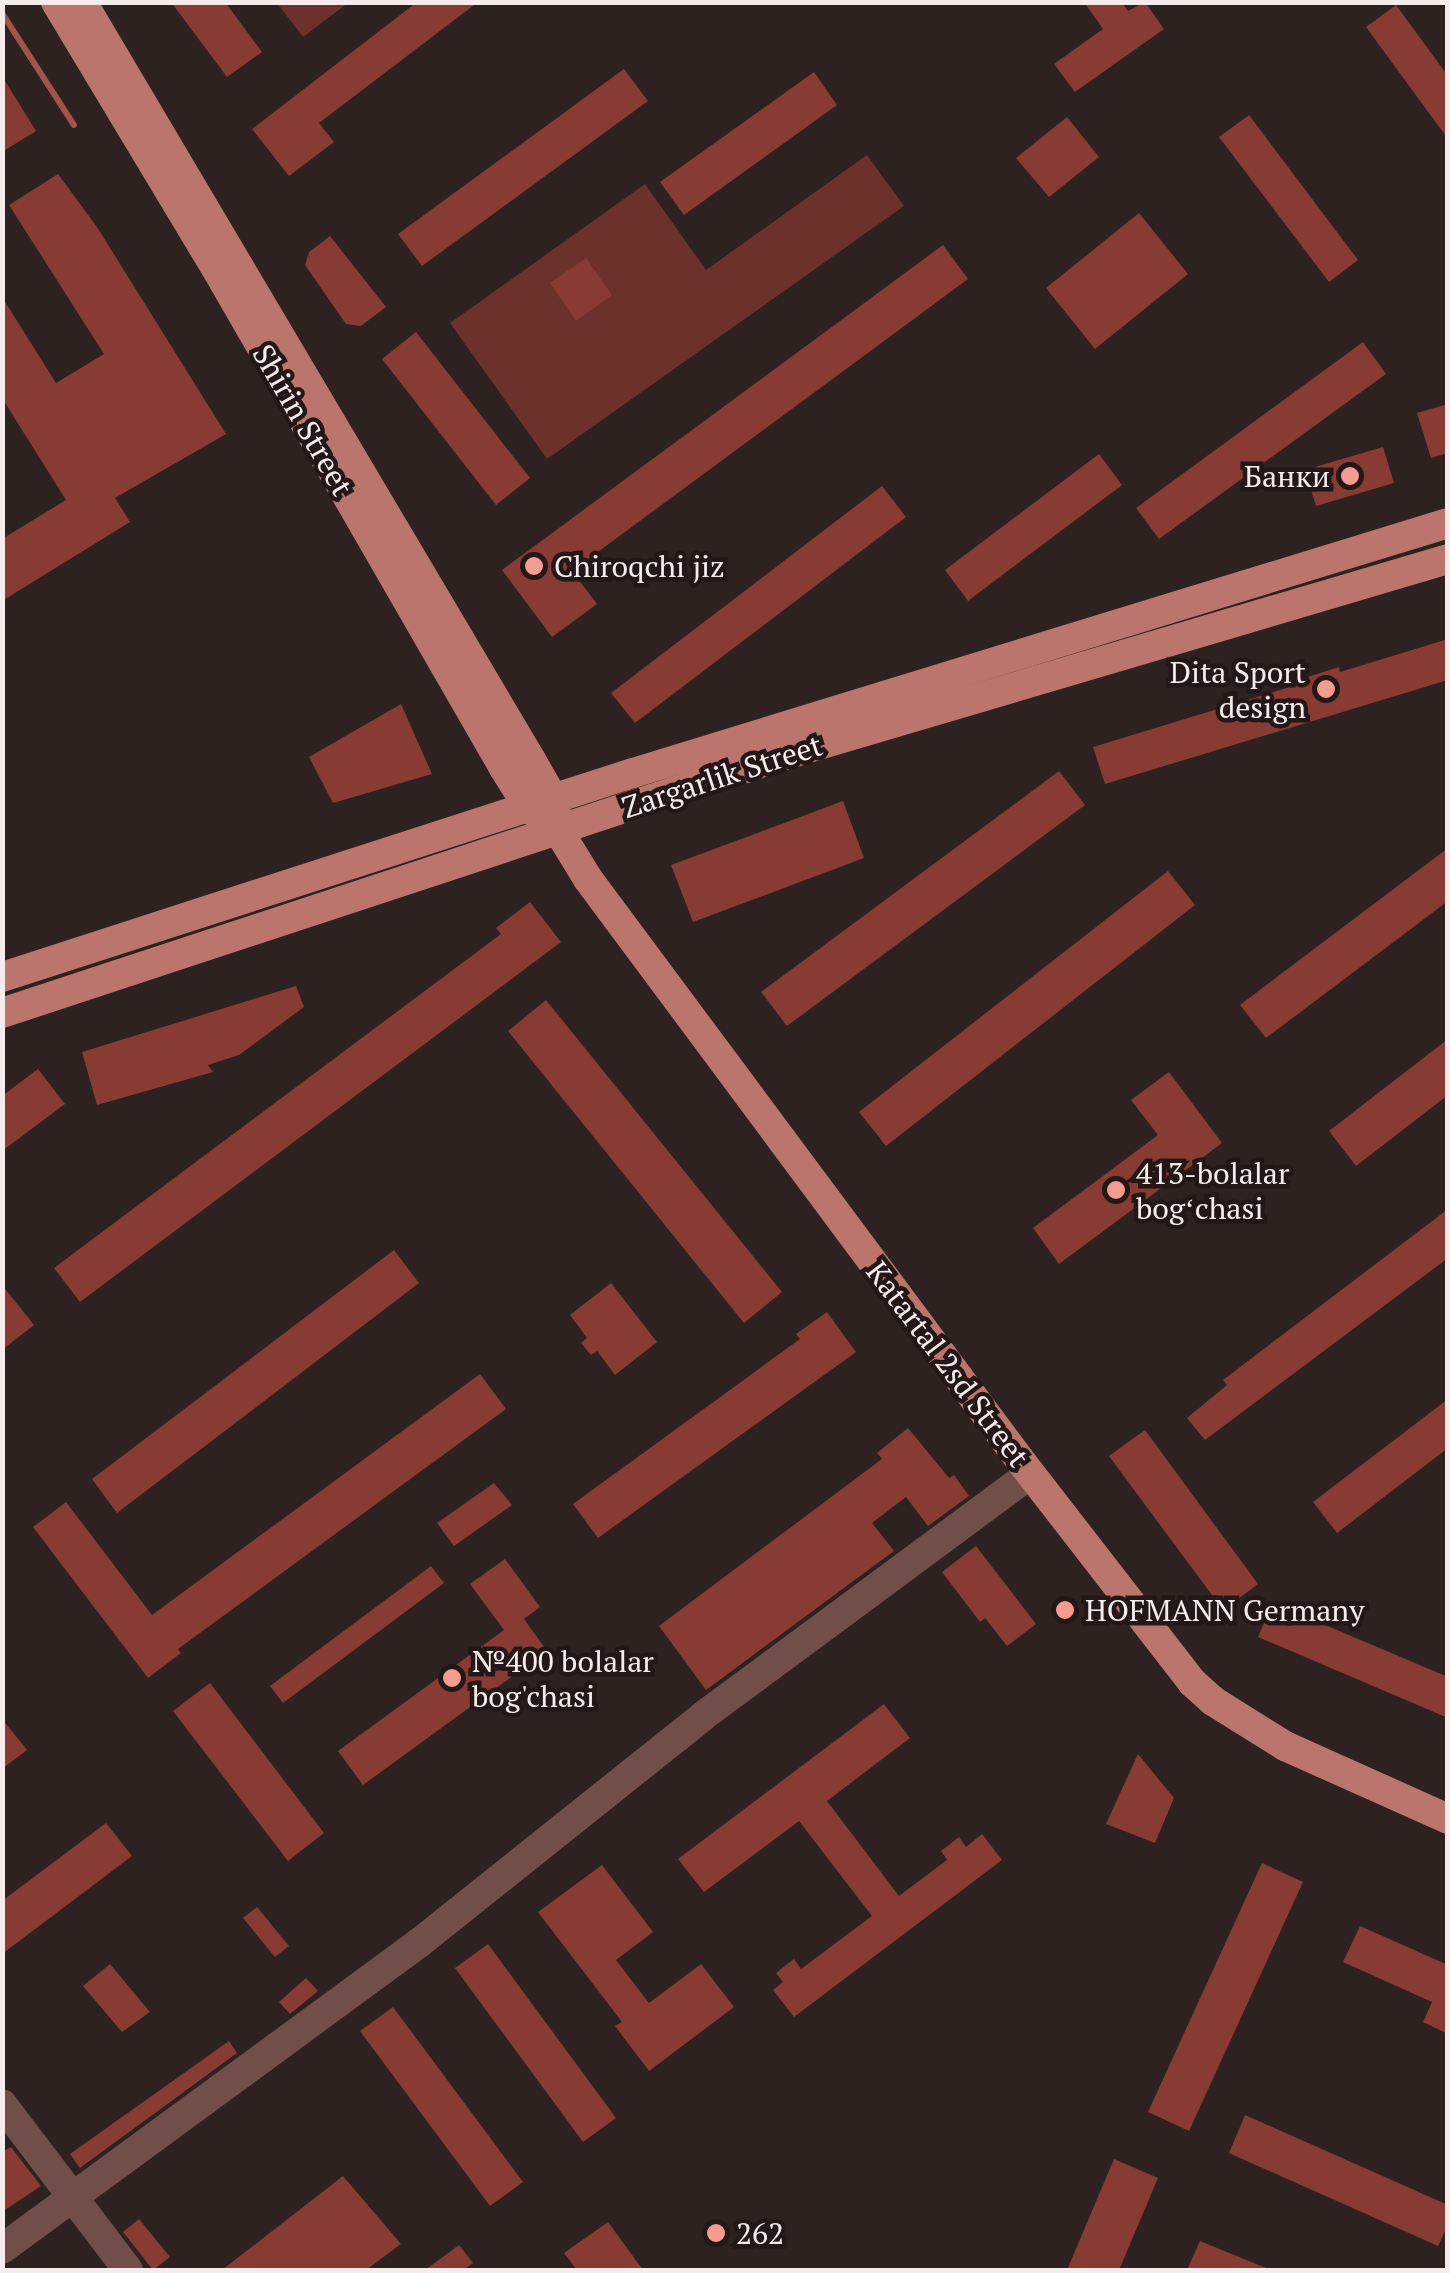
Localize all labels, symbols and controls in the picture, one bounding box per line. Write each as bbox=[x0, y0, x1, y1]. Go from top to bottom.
street label: Shirin Street bbox=[245, 338, 361, 502]
place label: Банки bbox=[1244, 458, 1330, 494]
marker: Банки bbox=[1339, 465, 1361, 487]
place label: Chiroqchi jiz bbox=[554, 548, 725, 584]
marker: Chiroqchi jiz bbox=[523, 555, 545, 577]
place label: Dita Sport design bbox=[1170, 654, 1306, 724]
marker: Dita Sport design bbox=[1315, 678, 1337, 700]
street label: Zargarlik Street bbox=[617, 727, 827, 825]
place label: 413-bolalar bogʻchasi bbox=[1136, 1155, 1290, 1226]
marker: 413-bolalar bogʻchasi bbox=[1105, 1179, 1127, 1201]
street label: Katartal 2sd Street bbox=[859, 1254, 1037, 1474]
place label: HOFMANN Germany bbox=[1085, 1592, 1364, 1628]
marker: HOFMANN Germany bbox=[1054, 1599, 1076, 1621]
place label: №400 bolalar bog'chasi bbox=[472, 1643, 654, 1714]
marker: №400 bolalar bog'chasi bbox=[441, 1667, 463, 1689]
place label: 262 bbox=[736, 2215, 784, 2251]
marker: 262 bbox=[705, 2222, 727, 2244]

